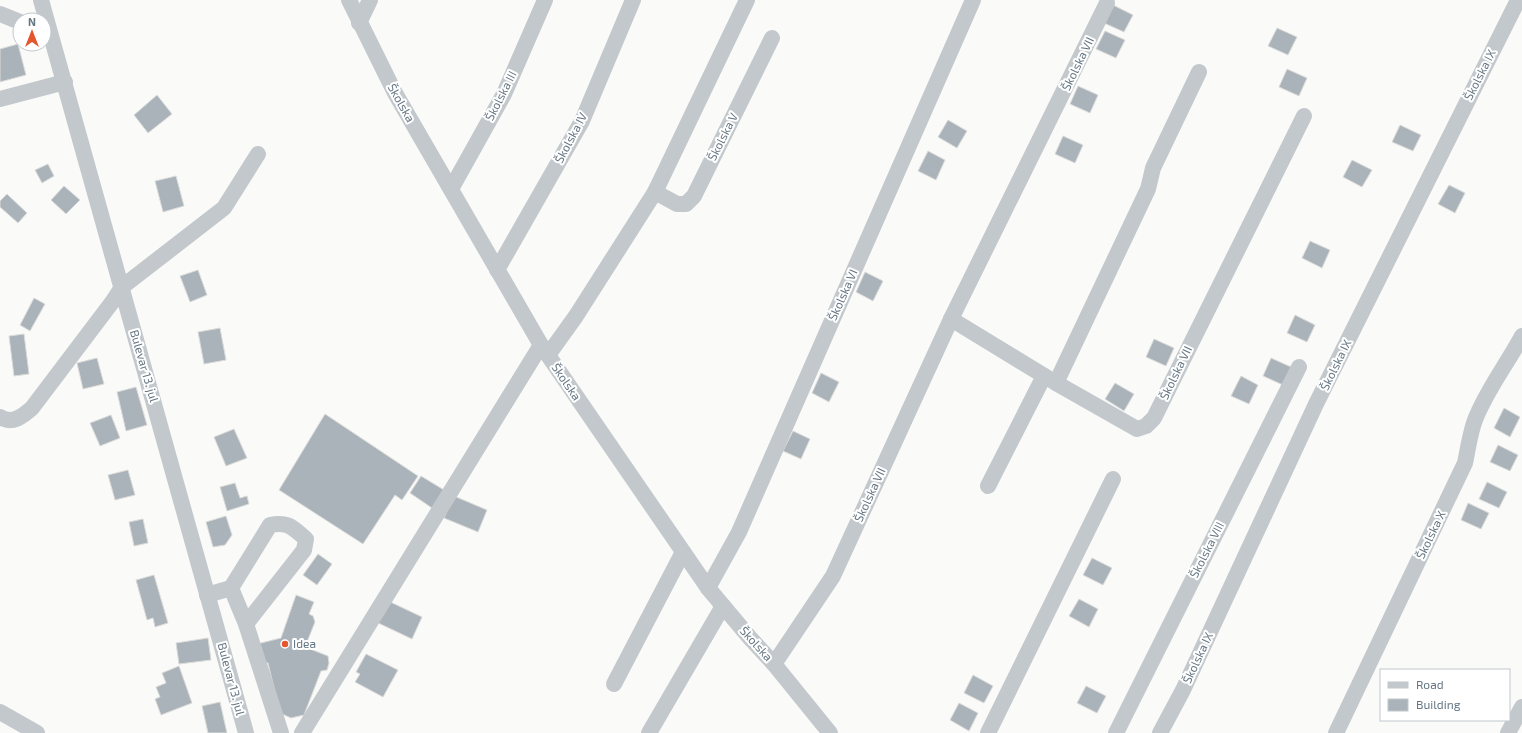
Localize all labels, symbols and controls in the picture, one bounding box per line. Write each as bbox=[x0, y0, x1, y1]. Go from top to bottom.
north arrow bbox=[12, 12, 52, 52]
text: N bbox=[28, 15, 36, 28]
street label: Školska VII bbox=[1058, 35, 1096, 93]
street label: Školska IX bbox=[1460, 46, 1498, 102]
street label: Školska III bbox=[482, 68, 519, 123]
street label: Školska bbox=[386, 81, 418, 124]
street label: Školska IV bbox=[551, 109, 590, 165]
street label: Školska V bbox=[704, 110, 740, 163]
street label: Školska VI bbox=[825, 267, 860, 322]
street label: Bulevar 13. jul bbox=[127, 328, 162, 404]
street label: Školska IX bbox=[1317, 336, 1354, 392]
street label: Školska VII bbox=[1156, 344, 1194, 402]
street label: Školska bbox=[549, 360, 584, 403]
street label: Školska VII bbox=[851, 465, 888, 524]
street label: Školska X bbox=[1412, 508, 1448, 561]
street label: Školska VIII bbox=[1186, 519, 1226, 580]
street label: Školska bbox=[738, 623, 776, 664]
street label: Školska IX bbox=[1179, 629, 1215, 685]
place label: Idea bbox=[293, 636, 316, 650]
marker: Idea bbox=[280, 639, 290, 649]
street label: Bulevar 13. jul bbox=[215, 641, 249, 717]
legend bbox=[1380, 669, 1510, 721]
text: Road bbox=[1416, 677, 1444, 691]
text: Building bbox=[1416, 697, 1461, 711]

